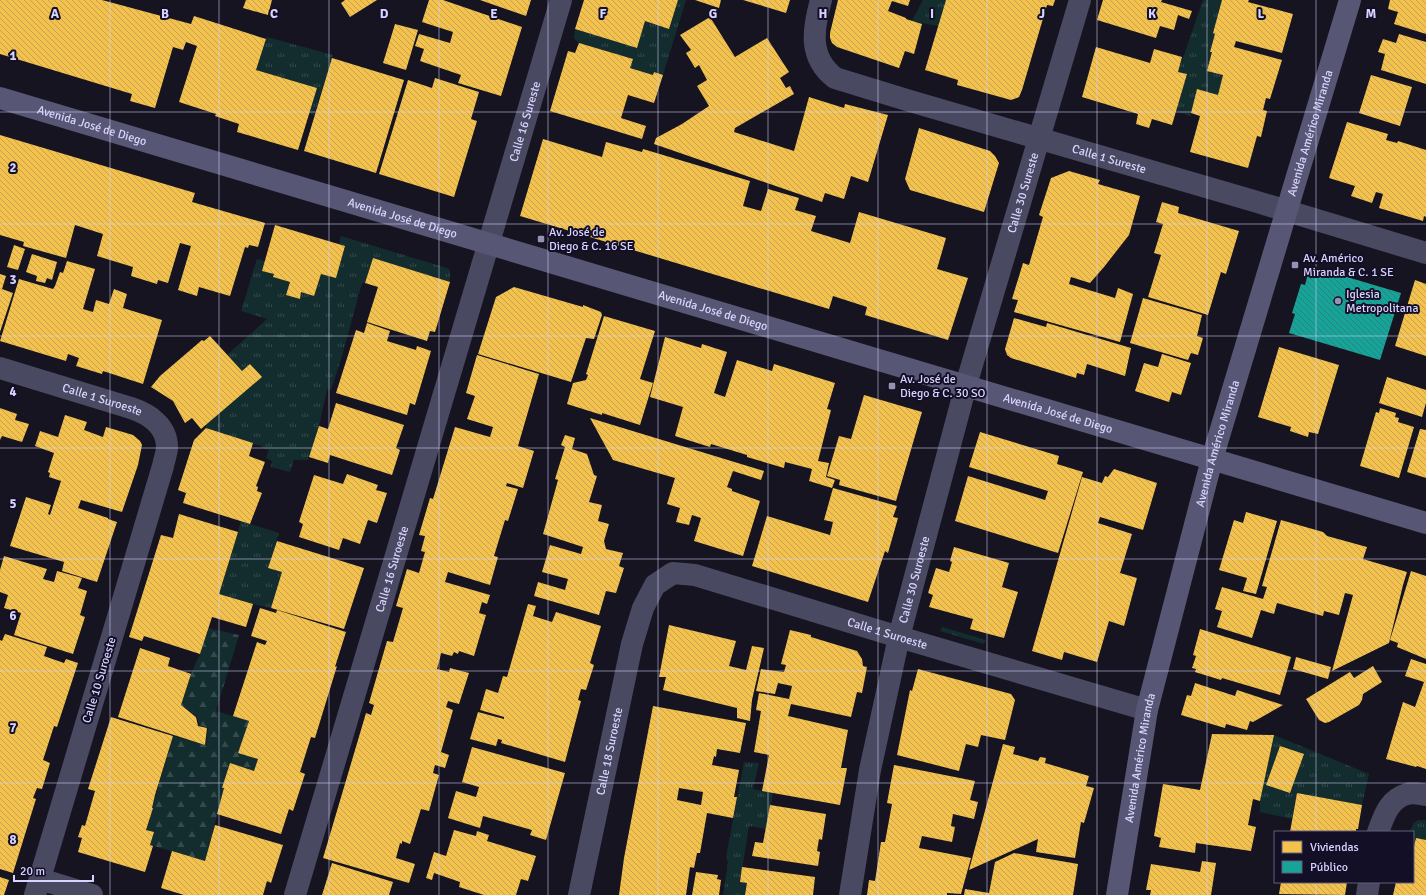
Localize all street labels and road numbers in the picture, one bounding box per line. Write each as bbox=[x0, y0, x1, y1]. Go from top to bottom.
street label: Avenida Américo Miranda bbox=[1284, 68, 1337, 198]
street label: Calle 16 Sureste bbox=[506, 80, 544, 164]
street label: Avenida José de Diego bbox=[35, 102, 148, 149]
street label: Calle 1 Sureste bbox=[1070, 141, 1148, 177]
street label: Calle 30 Sureste bbox=[1004, 151, 1042, 235]
street label: Avenida José de Diego bbox=[346, 195, 459, 242]
street label: Avenida José de Diego bbox=[656, 288, 769, 334]
street label: Avenida Américo Miranda bbox=[1193, 379, 1243, 509]
street label: Calle 1 Suroeste bbox=[60, 380, 145, 420]
street label: Avenida José de Diego bbox=[1001, 390, 1114, 437]
street label: Calle 16 Suroeste bbox=[372, 524, 412, 614]
street label: Calle 30 Suroeste bbox=[896, 535, 933, 625]
street label: Calle 1 Suroeste bbox=[845, 615, 929, 653]
street label: Calle 10 Suroeste bbox=[79, 635, 120, 725]
street label: Avenida Américo Miranda bbox=[1122, 692, 1159, 824]
street label: Calle 18 Suroeste bbox=[593, 706, 626, 797]

